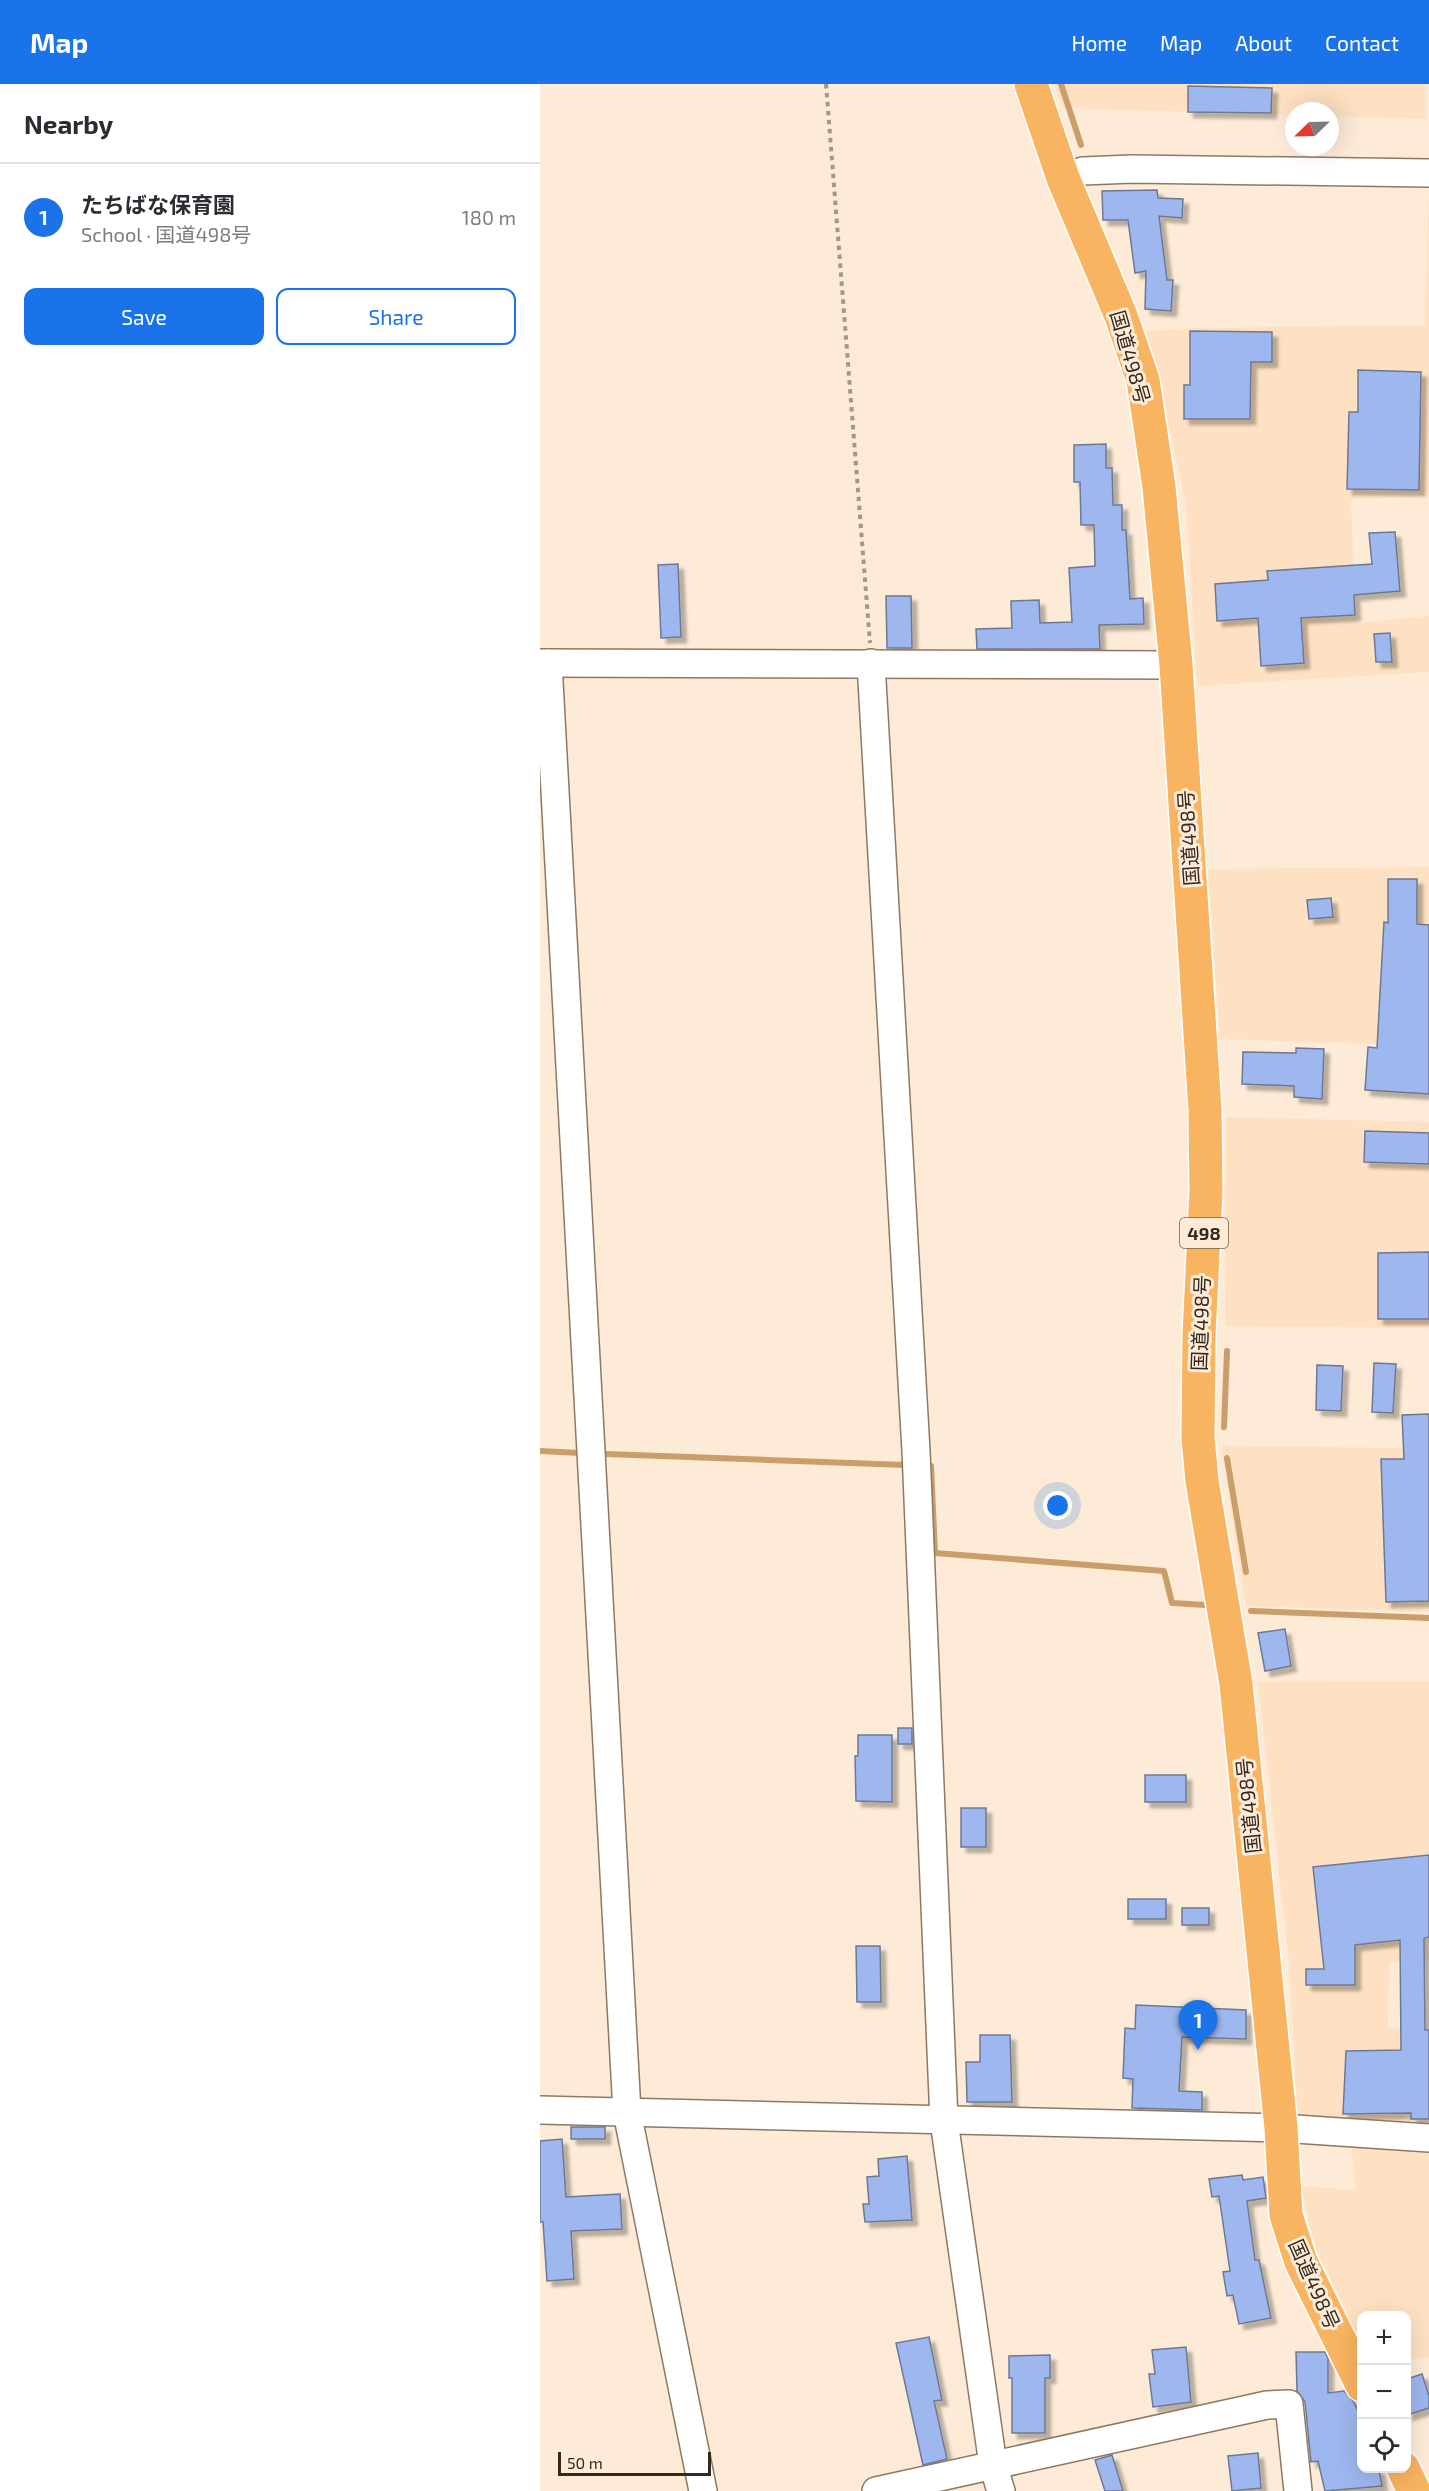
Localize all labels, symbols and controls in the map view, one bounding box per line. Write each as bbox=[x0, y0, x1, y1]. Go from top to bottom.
text: Map bbox=[30, 25, 88, 59]
text: Home bbox=[1071, 30, 1127, 55]
text: Map bbox=[1160, 30, 1202, 55]
text: About bbox=[1235, 30, 1292, 55]
text: Contact bbox=[1325, 30, 1399, 55]
north arrow bbox=[1285, 102, 1339, 156]
text: Nearby bbox=[24, 108, 113, 139]
text: たちばな保育園 bbox=[81, 191, 235, 217]
text: 1 bbox=[39, 205, 48, 229]
text: 180 m bbox=[462, 205, 516, 229]
text: School · 国道498号 bbox=[81, 222, 251, 246]
button: Save bbox=[24, 288, 264, 345]
button: Share bbox=[276, 288, 516, 345]
street label: 国道498号 bbox=[1106, 308, 1156, 406]
street label: 国道498号 bbox=[1173, 789, 1203, 887]
road number: 498 bbox=[1180, 1218, 1228, 1248]
street label: 国道498号 bbox=[1186, 1275, 1214, 1371]
your location bbox=[1043, 1491, 1072, 1520]
street label: 国道498号 bbox=[1231, 1757, 1265, 1855]
pin: 1 bbox=[1178, 2000, 1218, 2050]
street label: 国道498号 bbox=[1285, 2235, 1345, 2333]
map controls bbox=[1357, 2311, 1411, 2473]
button: + bbox=[1357, 2311, 1411, 2365]
button: − bbox=[1357, 2365, 1411, 2419]
button: locate bbox=[1357, 2419, 1411, 2473]
scale bar bbox=[558, 2449, 711, 2476]
text: 50 m bbox=[567, 2453, 603, 2472]

